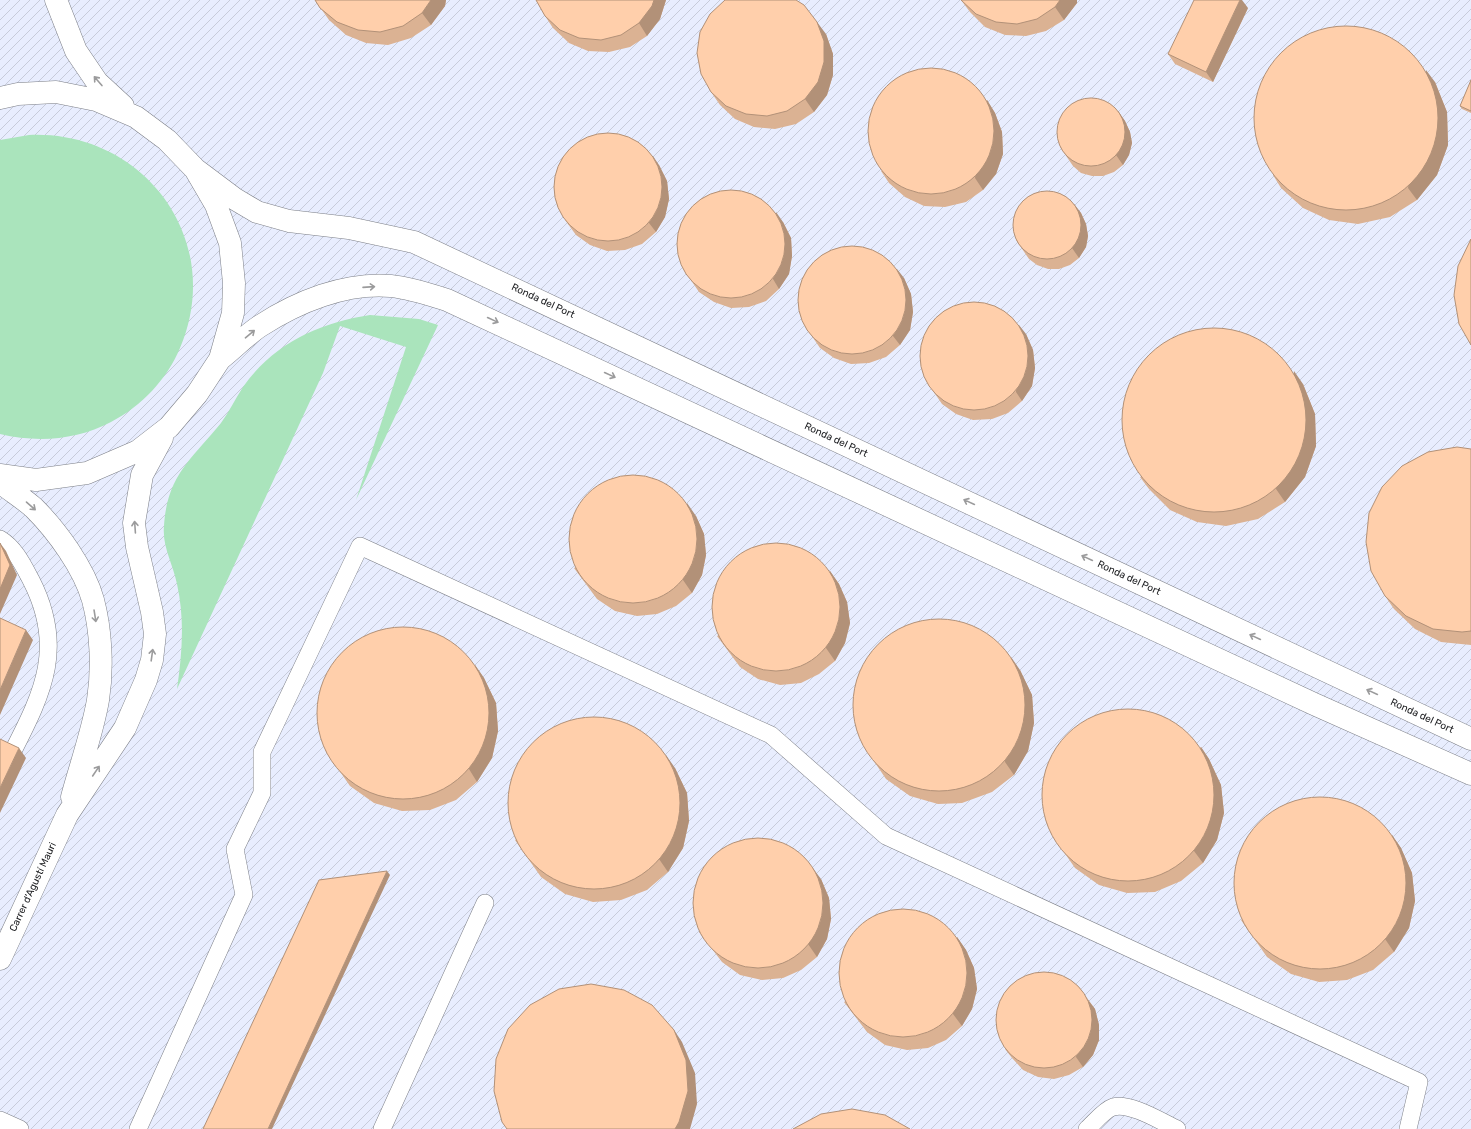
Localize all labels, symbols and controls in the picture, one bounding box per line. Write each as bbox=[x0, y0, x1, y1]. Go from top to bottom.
one-way arrow bbox=[93, 76, 102, 87]
street label: Ronda del Port bbox=[509, 281, 577, 321]
one-way arrow bbox=[362, 283, 375, 290]
one-way arrow bbox=[486, 317, 498, 324]
one-way arrow bbox=[244, 330, 255, 339]
one-way arrow bbox=[604, 372, 616, 379]
street label: Ronda del Port bbox=[802, 420, 870, 460]
one-way arrow bbox=[963, 498, 975, 505]
one-way arrow bbox=[25, 502, 36, 511]
one-way arrow bbox=[131, 521, 138, 534]
one-way arrow bbox=[1081, 554, 1093, 561]
street label: Ronda del Port bbox=[1095, 558, 1163, 598]
one-way arrow bbox=[91, 609, 99, 622]
one-way arrow bbox=[1249, 633, 1261, 640]
one-way arrow bbox=[148, 649, 156, 662]
one-way arrow bbox=[1367, 688, 1379, 695]
street label: Ronda del Port bbox=[1388, 696, 1456, 736]
one-way arrow bbox=[92, 766, 100, 777]
street label: Carrer d'Agustí Mauri bbox=[7, 841, 59, 933]

